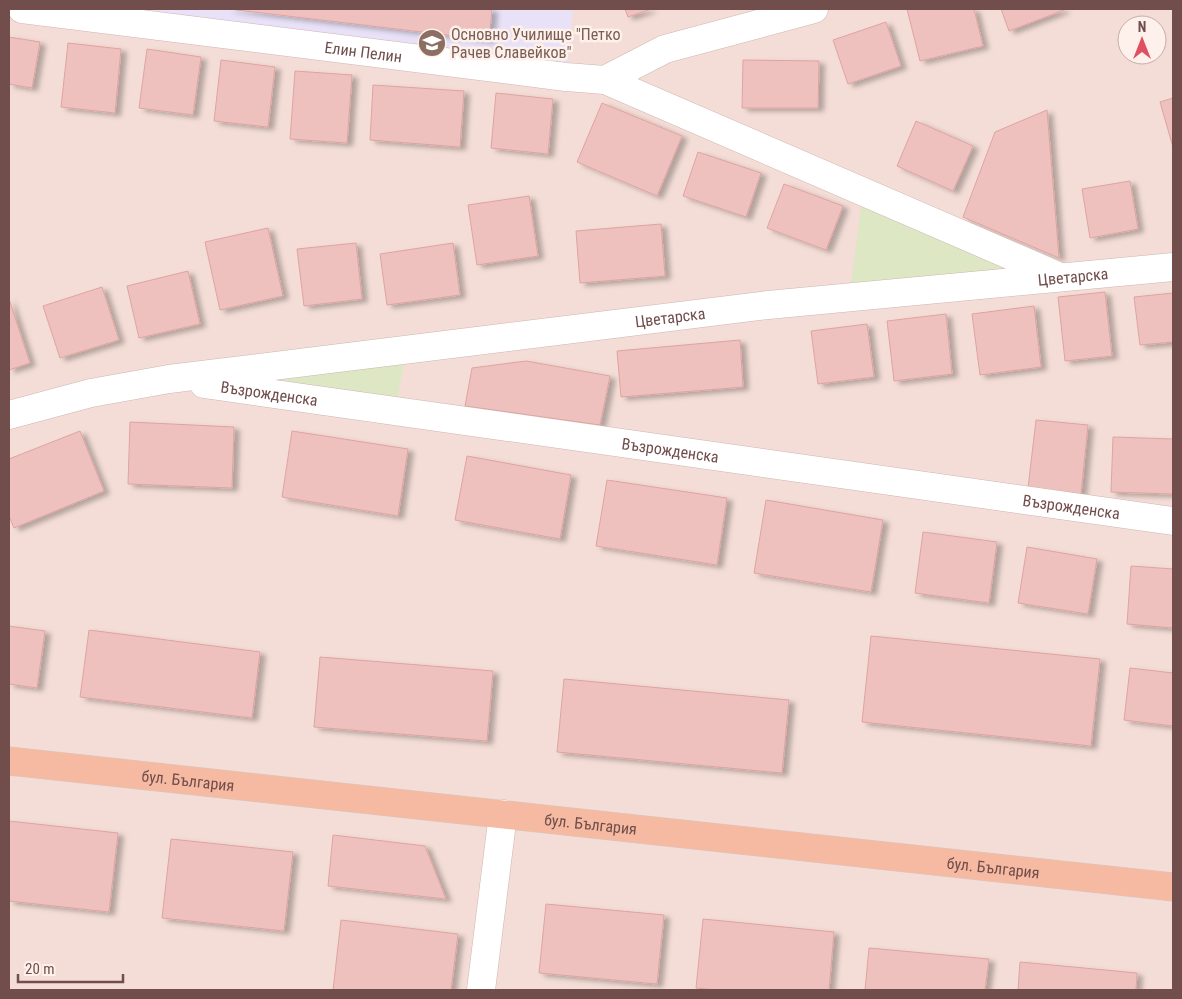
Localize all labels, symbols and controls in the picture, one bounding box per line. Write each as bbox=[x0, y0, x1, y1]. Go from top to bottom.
north arrow bbox=[1117, 15, 1167, 65]
text: N bbox=[1138, 19, 1146, 35]
place label: Основно Училище "Петко Рачев Славейков" bbox=[451, 25, 620, 62]
school or university icon: Основно Училище "Петко Рачев Славейков" bbox=[417, 28, 447, 58]
street label: Елин Пелин bbox=[323, 38, 403, 66]
street label: Цветарска bbox=[1037, 264, 1109, 290]
street label: Цветарска bbox=[634, 304, 706, 331]
street label: Възрожденска bbox=[220, 377, 319, 410]
street label: Възрожденска bbox=[621, 434, 720, 467]
street label: Възрожденска bbox=[1022, 491, 1121, 523]
street label: бул. България bbox=[141, 766, 235, 795]
street label: бул. България bbox=[543, 810, 638, 839]
street label: бул. България bbox=[946, 854, 1041, 882]
scale bar bbox=[18, 952, 122, 984]
text: 20 m bbox=[25, 960, 55, 978]

